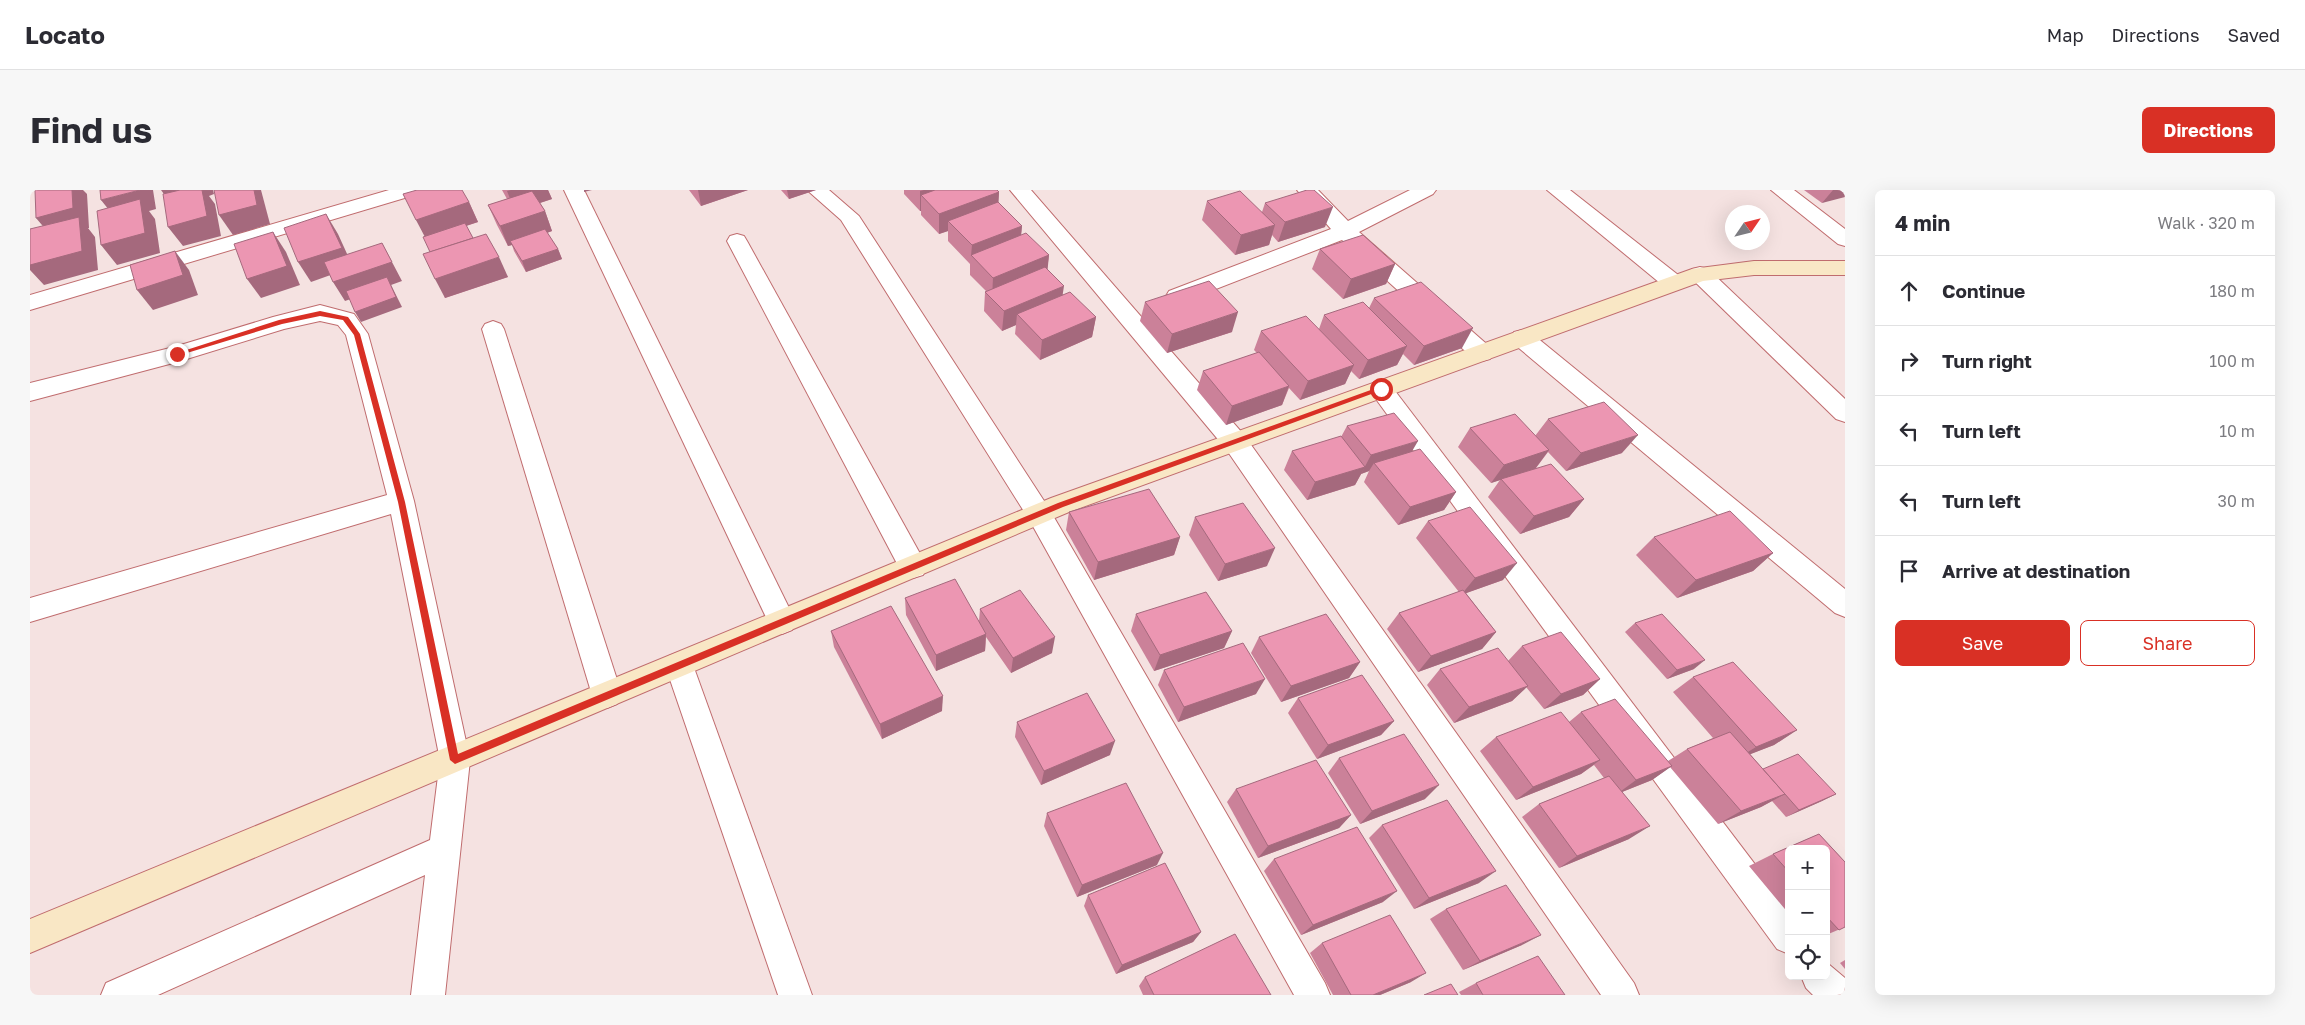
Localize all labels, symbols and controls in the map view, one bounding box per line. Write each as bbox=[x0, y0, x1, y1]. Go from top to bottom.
text: Locato bbox=[25, 20, 105, 49]
text: Map bbox=[2047, 24, 2083, 46]
text: Directions bbox=[2111, 24, 2199, 46]
text: Saved bbox=[2227, 24, 2280, 46]
button: Directions bbox=[2142, 107, 2275, 153]
text: Find us bbox=[30, 109, 152, 151]
north arrow bbox=[1725, 205, 1770, 250]
text: 4 min bbox=[1895, 210, 1950, 236]
text: Walk · 320 m bbox=[2158, 213, 2255, 233]
icon: ahead bbox=[1895, 277, 1923, 305]
text: Continue bbox=[1942, 279, 2025, 302]
text: 180 m bbox=[2209, 281, 2255, 301]
route end bbox=[166, 343, 189, 366]
icon: right bbox=[1895, 347, 1923, 375]
text: Turn right bbox=[1942, 349, 2032, 372]
text: 100 m bbox=[2209, 351, 2255, 371]
route start bbox=[1370, 378, 1393, 401]
icon: left bbox=[1895, 417, 1923, 445]
text: Turn left bbox=[1942, 419, 2021, 442]
text: 10 m bbox=[2219, 421, 2255, 441]
icon: left bbox=[1895, 487, 1923, 515]
text: Turn left bbox=[1942, 489, 2021, 512]
text: 30 m bbox=[2218, 491, 2255, 511]
icon: arrive bbox=[1895, 557, 1923, 585]
text: Arrive at destination bbox=[1942, 559, 2130, 582]
button: Save bbox=[1895, 620, 2070, 666]
button: Share bbox=[2080, 620, 2255, 666]
map controls bbox=[1785, 845, 1830, 980]
button: + bbox=[1785, 845, 1830, 890]
button: − bbox=[1785, 890, 1830, 935]
button: locate bbox=[1785, 935, 1830, 980]

